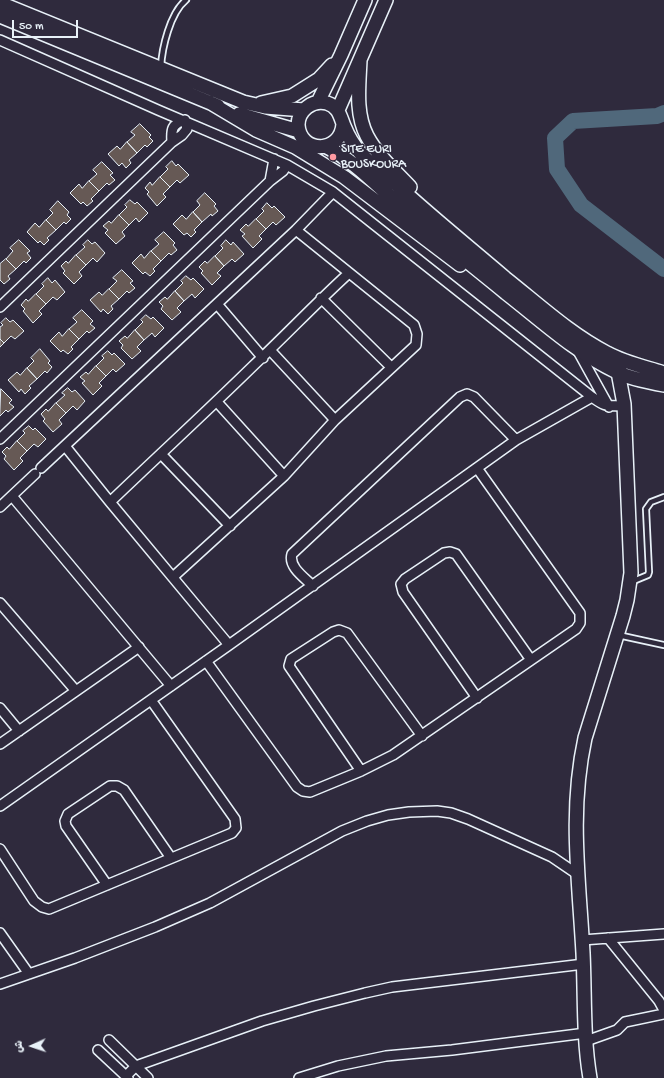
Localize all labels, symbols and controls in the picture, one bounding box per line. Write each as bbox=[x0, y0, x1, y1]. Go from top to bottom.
scale bar bbox=[14, 12, 80, 38]
text: 50 m bbox=[19, 20, 44, 34]
place label: SITE EURI BOUSKOURA bbox=[341, 142, 406, 173]
marker: SITE EURI BOUSKOURA bbox=[328, 152, 338, 162]
north arrow bbox=[12, 1026, 52, 1066]
text: ش bbox=[14, 1040, 26, 1053]

